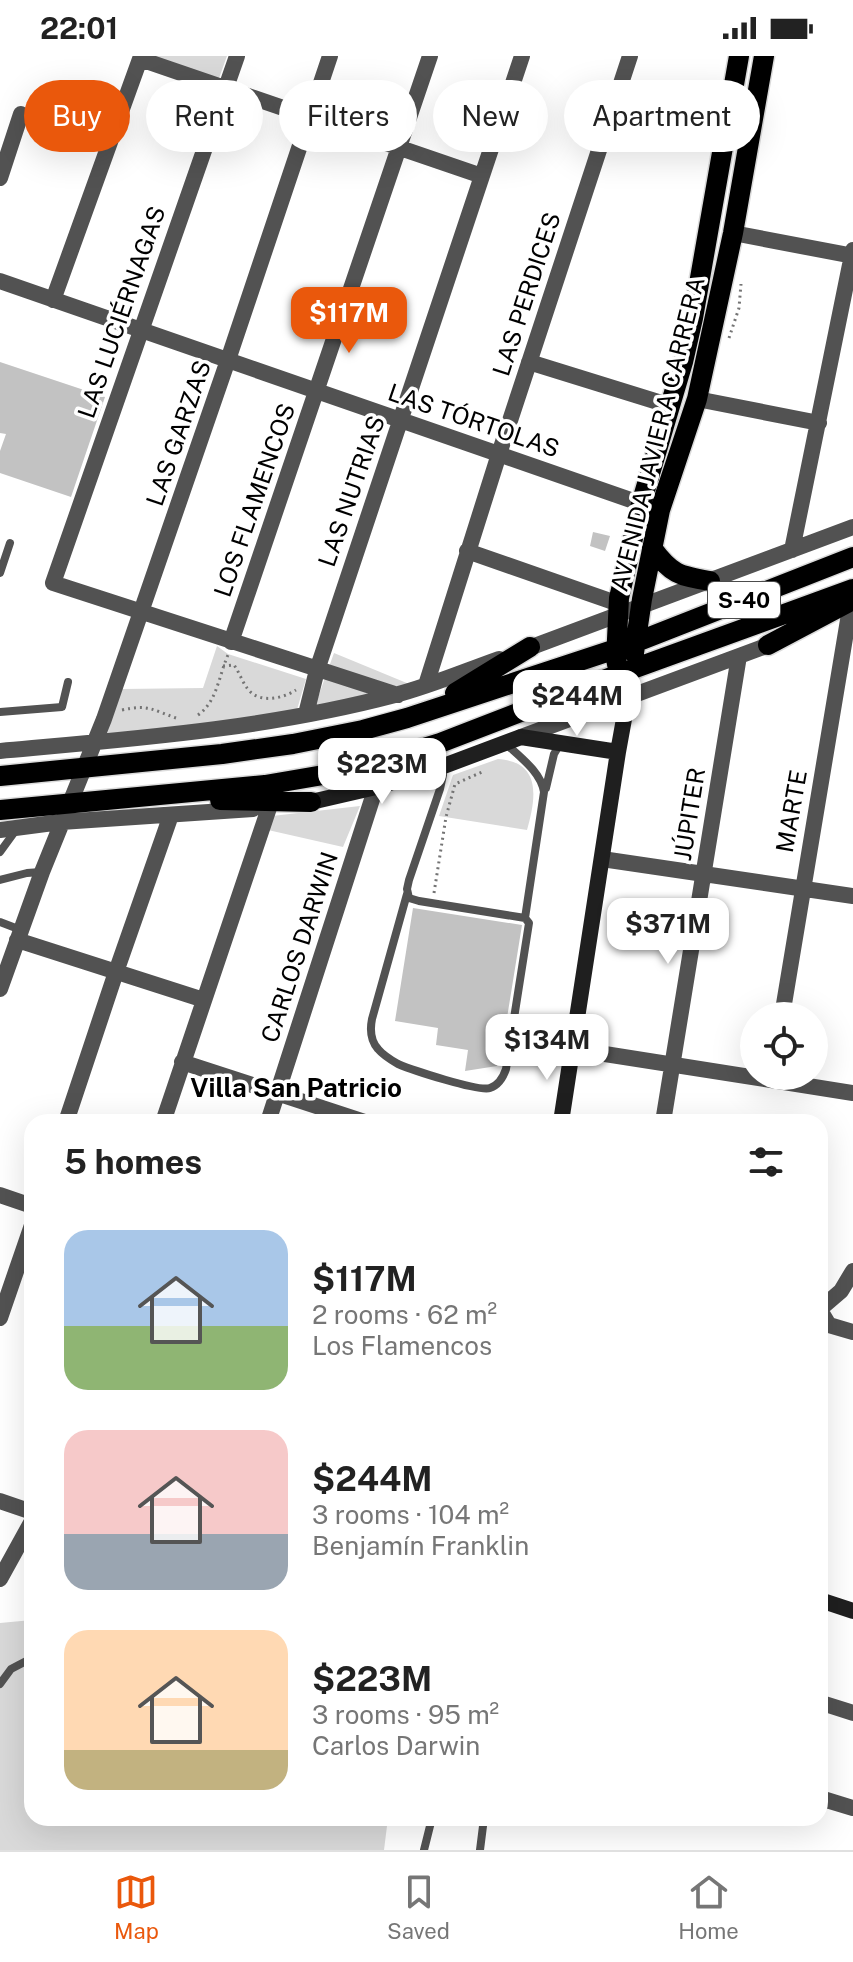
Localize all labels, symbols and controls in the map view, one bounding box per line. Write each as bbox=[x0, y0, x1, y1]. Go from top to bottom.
text: 22:01 bbox=[40, 10, 118, 46]
chip: Buy bbox=[24, 80, 130, 152]
chip: Rent bbox=[146, 80, 263, 152]
chip: Filters bbox=[279, 80, 417, 152]
chip: New bbox=[433, 80, 548, 152]
chip: Apartment bbox=[564, 80, 760, 152]
street label: LAS LUCIÉRNAGAS bbox=[72, 202, 170, 422]
street label: LAS PERDICES bbox=[486, 209, 566, 379]
street label: AVENIDA JAVIERA CARRERA bbox=[604, 274, 710, 594]
pin: $117M bbox=[293, 287, 405, 355]
text: $117M bbox=[309, 297, 389, 328]
street label: LAS GARZAS bbox=[140, 357, 216, 509]
street label: LAS TÓRTOLAS bbox=[385, 378, 563, 462]
street label: LOS FLAMENCOS bbox=[208, 400, 300, 600]
street label: LAS NUTRIAS bbox=[312, 412, 390, 570]
road number: S-40 bbox=[708, 582, 780, 618]
pin: $244M bbox=[521, 670, 633, 738]
text: $244M bbox=[531, 680, 623, 711]
pin: $223M bbox=[326, 738, 438, 806]
text: $223M bbox=[336, 748, 428, 779]
street label: JÚPITER bbox=[668, 766, 710, 862]
street label: MARTE bbox=[770, 767, 812, 855]
street label: CARLOS DARWIN bbox=[255, 848, 343, 1046]
pin: $371M bbox=[612, 898, 724, 966]
text: $371M bbox=[625, 908, 711, 939]
map controls bbox=[740, 1002, 828, 1090]
button: locate bbox=[740, 1002, 828, 1090]
pin: $134M bbox=[491, 1014, 603, 1082]
text: $134M bbox=[504, 1024, 590, 1055]
district label: Villa San Patricio bbox=[190, 1072, 402, 1103]
icon: filters bbox=[744, 1140, 788, 1184]
text: 5 homes bbox=[64, 1142, 202, 1182]
text: $117M bbox=[312, 1259, 417, 1299]
icon: home bbox=[128, 1262, 224, 1358]
text: 2 rooms · 62 m² bbox=[312, 1299, 497, 1330]
text: Los Flamencos bbox=[312, 1330, 492, 1361]
text: $244M bbox=[312, 1459, 433, 1499]
icon: home bbox=[128, 1462, 224, 1558]
text: 3 rooms · 104 m² bbox=[312, 1499, 509, 1530]
text: Benjamín Franklin bbox=[312, 1530, 529, 1561]
text: $223M bbox=[312, 1659, 432, 1699]
icon: home bbox=[128, 1662, 224, 1758]
text: 3 rooms · 95 m² bbox=[312, 1699, 499, 1730]
text: Carlos Darwin bbox=[312, 1730, 480, 1761]
tab: Map bbox=[114, 1870, 159, 1944]
tab: Saved bbox=[387, 1870, 450, 1944]
tab: Home bbox=[678, 1870, 739, 1944]

